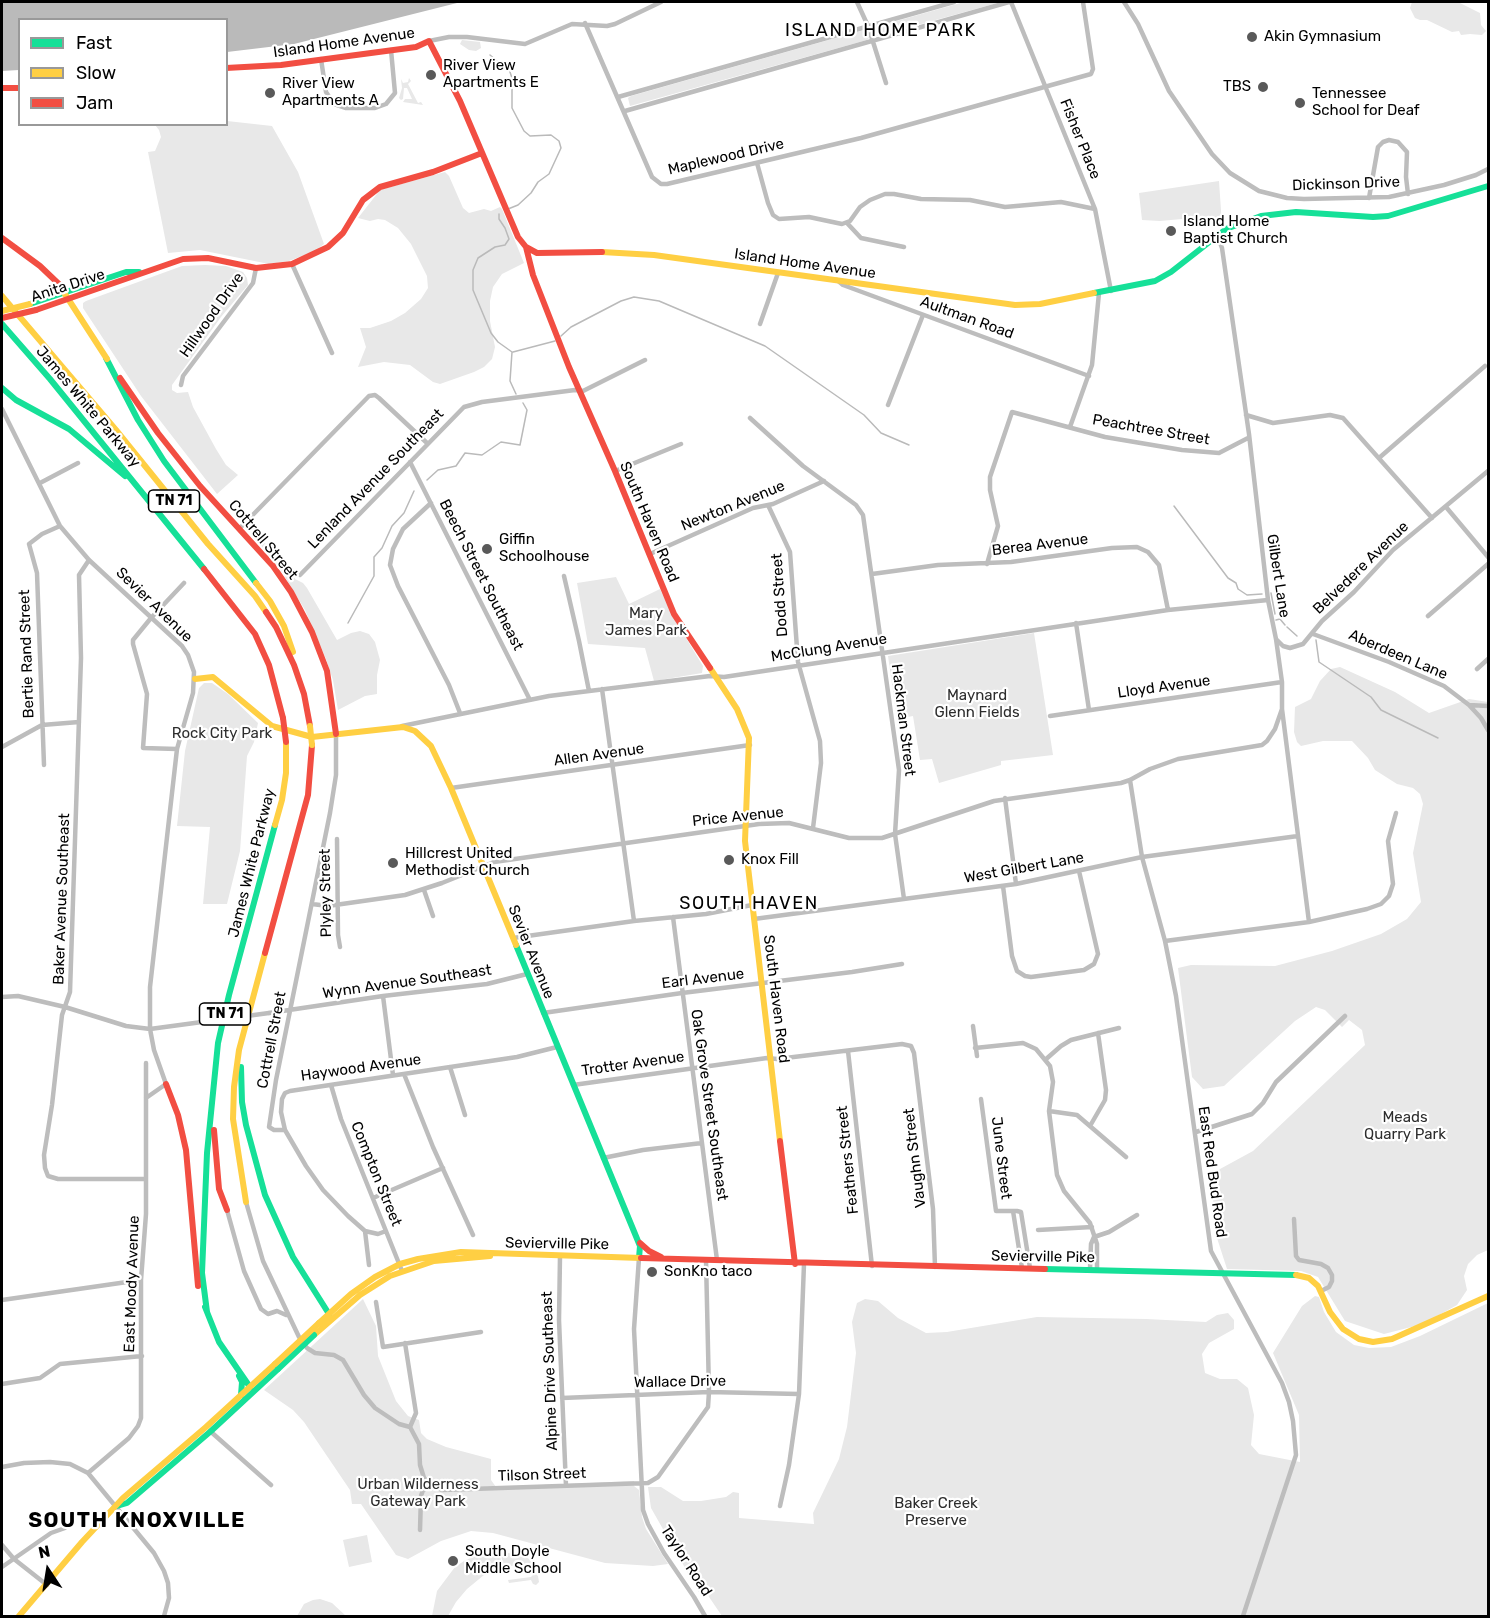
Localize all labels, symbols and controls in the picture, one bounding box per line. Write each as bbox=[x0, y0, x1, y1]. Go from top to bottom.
legend bbox=[18, 18, 228, 126]
district label: ISLAND HOME PARK bbox=[785, 20, 977, 42]
street label: Island Home Avenue bbox=[272, 24, 416, 62]
place label: Akin Gymnasium bbox=[1264, 28, 1381, 46]
marker: Akin Gymnasium bbox=[1245, 30, 1259, 44]
text: Fast bbox=[76, 32, 112, 54]
place label: River View Apartments E bbox=[443, 57, 539, 92]
text: Slow bbox=[76, 62, 116, 84]
marker: River View Apartments E bbox=[424, 68, 438, 82]
place label: River View Apartments A bbox=[282, 75, 379, 110]
place label: TBS bbox=[1223, 78, 1251, 96]
marker: TBS bbox=[1256, 80, 1270, 94]
place label: Tennessee School for Deaf bbox=[1312, 85, 1420, 120]
marker: River View Apartments A bbox=[263, 86, 277, 100]
text: Jam bbox=[76, 92, 113, 114]
street label: Fisher Place bbox=[1056, 96, 1104, 182]
marker: Tennessee School for Deaf bbox=[1293, 96, 1307, 110]
street label: Maplewood Drive bbox=[666, 135, 786, 179]
street label: Dickinson Drive bbox=[1292, 173, 1400, 195]
place label: Island Home Baptist Church bbox=[1183, 213, 1288, 248]
marker: Island Home Baptist Church bbox=[1164, 224, 1178, 238]
street label: Island Home Avenue bbox=[733, 245, 877, 283]
street label: Anita Drive bbox=[29, 266, 107, 306]
street label: Hillwood Drive bbox=[176, 269, 248, 361]
street label: Aultman Road bbox=[918, 293, 1016, 343]
street label: James White Parkway bbox=[32, 343, 144, 471]
street label: Lenland Avenue Southeast bbox=[304, 405, 448, 553]
street label: Peachtree Street bbox=[1091, 411, 1211, 449]
street label: South Haven Road bbox=[615, 459, 683, 585]
street label: Newton Avenue bbox=[678, 477, 788, 535]
road number: TN 71 bbox=[148, 490, 200, 512]
street label: Cottrell Street bbox=[224, 496, 302, 584]
street label: Beech Street Southeast bbox=[435, 496, 527, 654]
street label: Belvedere Avenue bbox=[1309, 518, 1413, 618]
street label: Berea Avenue bbox=[991, 530, 1089, 560]
place label: Giffin Schoolhouse bbox=[499, 531, 589, 566]
street label: Gilbert Lane bbox=[1263, 533, 1293, 619]
marker: Giffin Schoolhouse bbox=[480, 542, 494, 556]
street label: Dodd Street bbox=[768, 553, 792, 637]
street label: Sevier Avenue bbox=[112, 564, 196, 646]
street label: Bertie Rand Street bbox=[16, 589, 38, 719]
park label: Mary James Park bbox=[605, 605, 687, 640]
street label: Aberdeen Lane bbox=[1346, 626, 1450, 684]
street label: McClung Avenue bbox=[770, 630, 888, 666]
street label: Hackman Street bbox=[887, 663, 919, 777]
street label: Lloyd Avenue bbox=[1116, 672, 1212, 702]
park label: Maynard Glenn Fields bbox=[934, 687, 1020, 722]
park label: Rock City Park bbox=[172, 725, 272, 743]
street label: Allen Avenue bbox=[553, 740, 645, 770]
street label: James White Parkway bbox=[225, 787, 279, 939]
street label: Price Avenue bbox=[691, 803, 785, 831]
street label: Baker Avenue Southeast bbox=[50, 813, 74, 985]
place label: Hillcrest United Methodist Church bbox=[405, 845, 530, 880]
street label: Plyley Street bbox=[316, 849, 336, 937]
street label: West Gilbert Lane bbox=[963, 849, 1085, 887]
place label: Knox Fill bbox=[741, 851, 799, 869]
marker: Knox Fill bbox=[722, 853, 736, 867]
marker: Hillcrest United Methodist Church bbox=[386, 856, 400, 870]
district label: SOUTH HAVEN bbox=[679, 893, 819, 915]
street label: Sevier Avenue bbox=[504, 902, 558, 1002]
street label: South Haven Road bbox=[759, 934, 793, 1064]
street label: Wynn Avenue Southeast bbox=[321, 961, 493, 1003]
street label: Earl Avenue bbox=[661, 965, 745, 993]
street label: Cottrell Street bbox=[254, 990, 290, 1090]
road number: TN 71 bbox=[200, 1003, 250, 1025]
street label: Oak Grove Street Southeast bbox=[687, 1008, 731, 1202]
street label: Trotter Avenue bbox=[580, 1048, 686, 1080]
street label: Haywood Avenue bbox=[300, 1051, 422, 1085]
street label: Feathers Street bbox=[833, 1105, 863, 1215]
street label: East Red Bud Road bbox=[1194, 1105, 1230, 1239]
street label: Vaughn Street bbox=[900, 1107, 930, 1209]
park label: Meads Quarry Park bbox=[1364, 1109, 1446, 1144]
street label: June Street bbox=[987, 1116, 1015, 1200]
street label: Compton Street bbox=[347, 1119, 405, 1229]
street label: East Moody Avenue bbox=[121, 1215, 143, 1353]
street label: Sevierville Pike bbox=[505, 1234, 609, 1254]
street label: Sevierville Pike bbox=[991, 1247, 1095, 1267]
place label: SonKno taco bbox=[664, 1263, 752, 1281]
marker: SonKno taco bbox=[645, 1265, 659, 1279]
street label: Alpine Drive Southeast bbox=[538, 1291, 562, 1451]
street label: Wallace Drive bbox=[634, 1372, 726, 1392]
street label: Tilson Street bbox=[498, 1464, 586, 1486]
park label: Urban Wilderness Gateway Park bbox=[357, 1476, 479, 1511]
park label: Baker Creek Preserve bbox=[894, 1495, 978, 1530]
district label: SOUTH KNOXVILLE bbox=[28, 1508, 246, 1534]
street label: Taylor Road bbox=[656, 1522, 716, 1600]
north arrow bbox=[18, 1540, 78, 1600]
text: N bbox=[37, 1541, 52, 1562]
place label: South Doyle Middle School bbox=[465, 1543, 562, 1578]
marker: South Doyle Middle School bbox=[446, 1554, 460, 1568]

